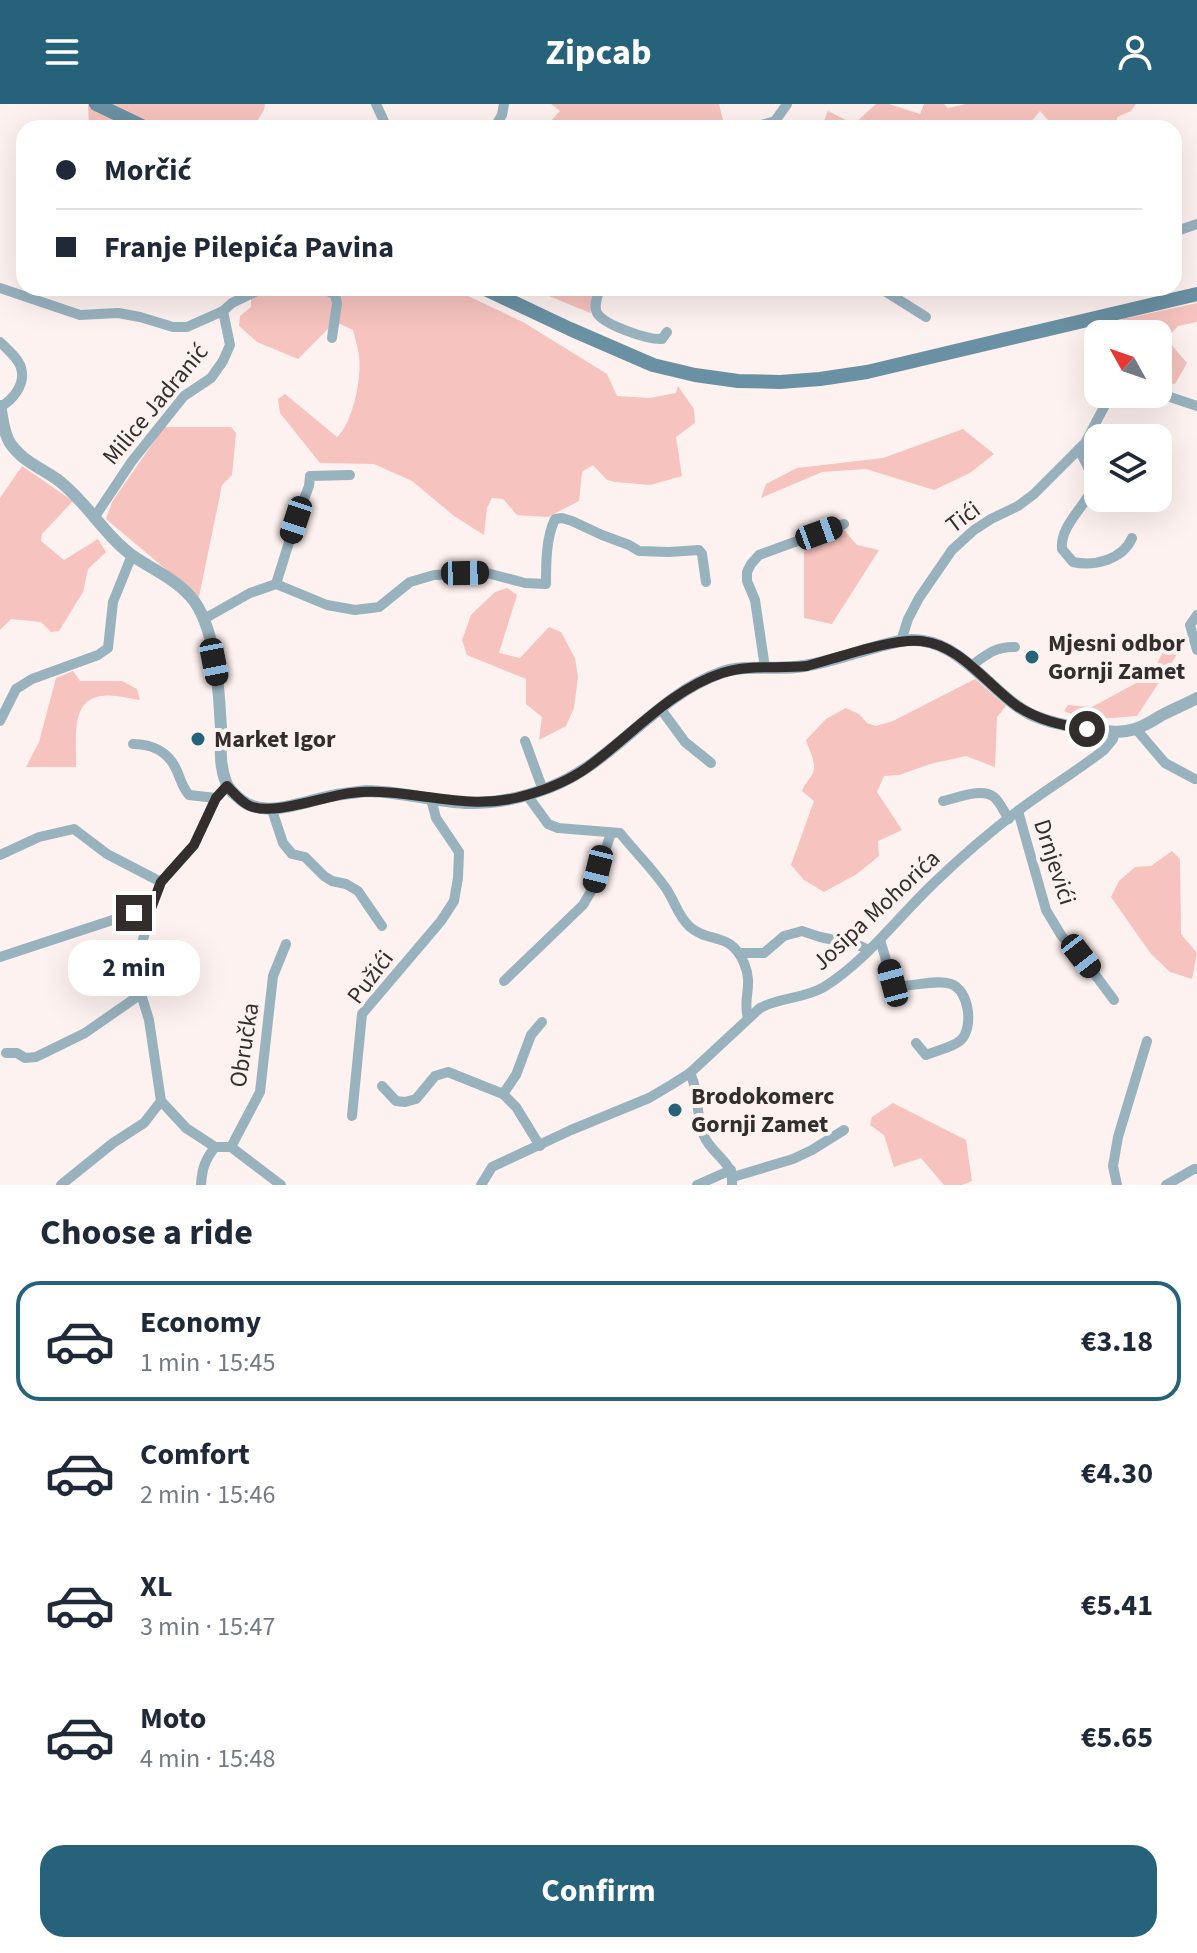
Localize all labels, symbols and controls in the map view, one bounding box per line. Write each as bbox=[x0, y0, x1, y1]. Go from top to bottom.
text: Zipcab bbox=[545, 27, 652, 78]
icon: menu bbox=[40, 30, 84, 74]
icon: person bbox=[1113, 30, 1157, 74]
text: Morčić bbox=[104, 149, 191, 192]
text: Franje Pilepića Pavina bbox=[104, 226, 394, 269]
north arrow bbox=[1084, 320, 1172, 408]
map controls bbox=[1084, 320, 1172, 512]
street label: Milice Jadranić bbox=[94, 336, 217, 473]
button: layers bbox=[1084, 424, 1172, 512]
car bbox=[277, 493, 315, 547]
street label: Tići bbox=[939, 493, 988, 542]
car bbox=[792, 514, 846, 552]
car bbox=[441, 561, 489, 585]
place label: Mjesni odbor Gornji Zamet bbox=[1048, 626, 1185, 689]
car bbox=[198, 636, 230, 688]
marker: Mjesni odbor Gornji Zamet bbox=[1023, 648, 1041, 666]
route start bbox=[1069, 711, 1105, 747]
place label: Market Igor bbox=[214, 722, 336, 757]
marker: Market Igor bbox=[189, 730, 207, 748]
street label: Drnjevići bbox=[1024, 815, 1085, 909]
street label: Josipa Mohorića bbox=[804, 842, 948, 979]
car bbox=[581, 843, 615, 895]
route end bbox=[116, 895, 152, 931]
car bbox=[1057, 930, 1105, 982]
callout: 2 min bbox=[68, 941, 200, 997]
street label: Pužići bbox=[338, 943, 402, 1012]
text: 2 min bbox=[102, 949, 166, 986]
car bbox=[875, 957, 911, 1009]
street label: Obručka bbox=[221, 1000, 268, 1090]
place label: Brodokomerc Gornji Zamet bbox=[691, 1079, 835, 1142]
marker: Brodokomerc Gornji Zamet bbox=[666, 1101, 684, 1119]
text: Choose a ride bbox=[40, 1207, 253, 1258]
text: Economy bbox=[140, 1301, 261, 1344]
icon: car bbox=[44, 1305, 116, 1377]
text: €3.18 bbox=[1081, 1320, 1153, 1363]
text: 1 min · 15:45 bbox=[140, 1344, 275, 1381]
text: Comfort bbox=[140, 1433, 250, 1476]
icon: car bbox=[44, 1437, 116, 1509]
text: €4.30 bbox=[1081, 1452, 1153, 1495]
text: 2 min · 15:46 bbox=[140, 1476, 275, 1513]
text: XL bbox=[140, 1565, 173, 1608]
icon: car bbox=[44, 1569, 116, 1641]
text: €5.41 bbox=[1081, 1584, 1153, 1627]
text: 3 min · 15:47 bbox=[140, 1608, 275, 1645]
text: Moto bbox=[140, 1697, 206, 1740]
icon: car bbox=[44, 1701, 116, 1773]
text: €5.65 bbox=[1081, 1716, 1153, 1759]
text: 4 min · 15:48 bbox=[140, 1740, 275, 1777]
button: Confirm bbox=[40, 1845, 1157, 1937]

